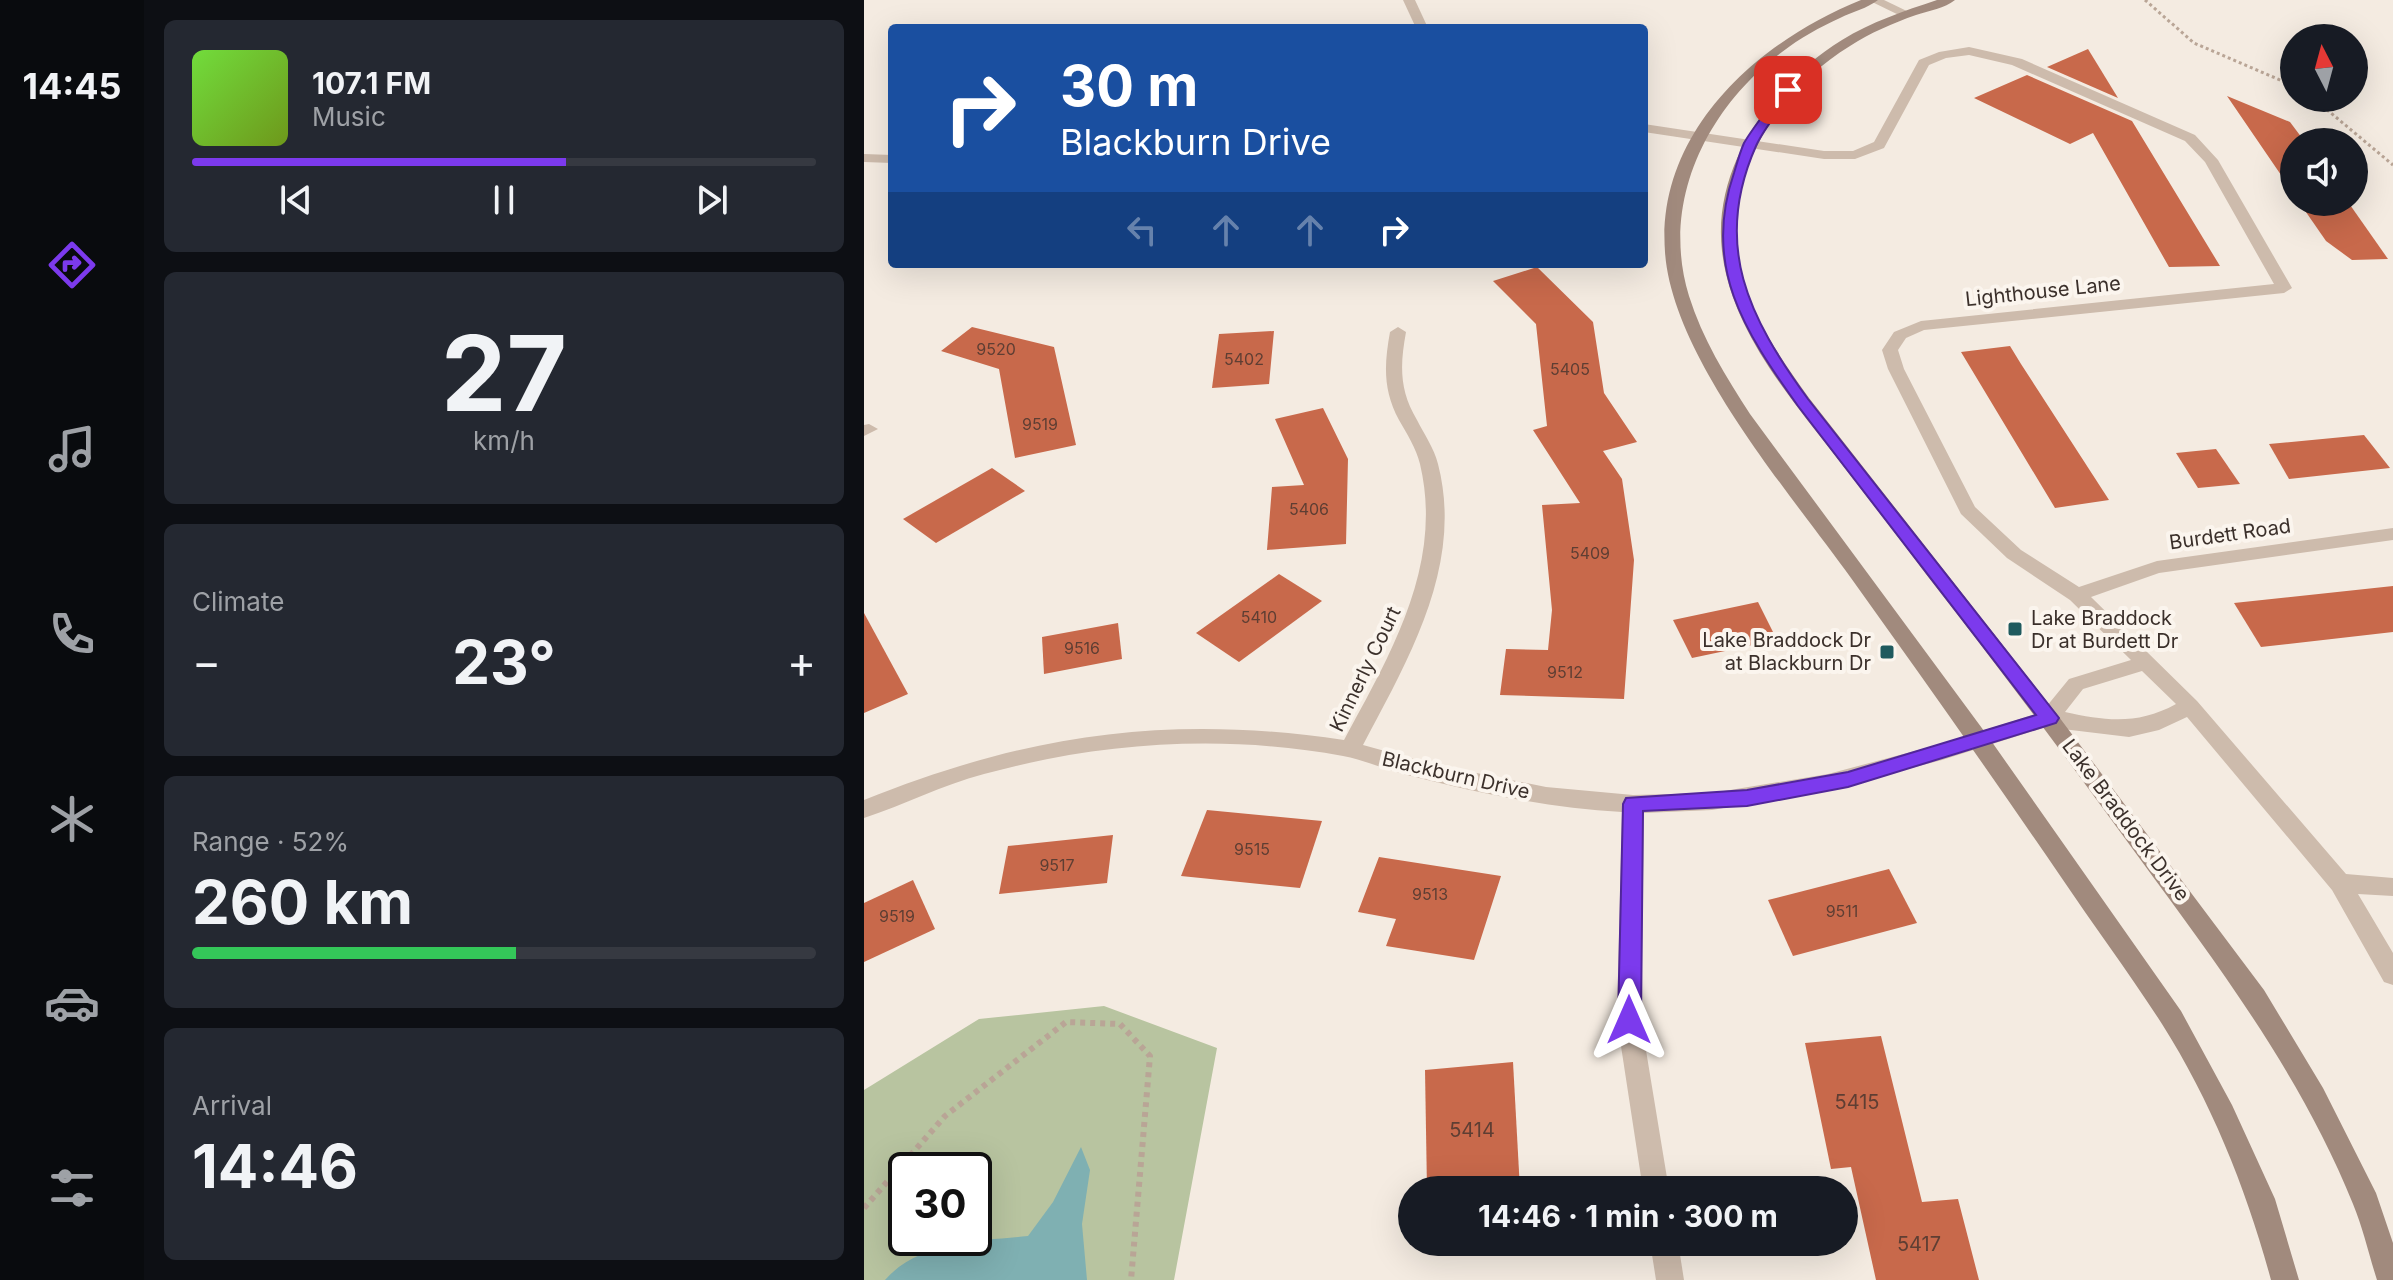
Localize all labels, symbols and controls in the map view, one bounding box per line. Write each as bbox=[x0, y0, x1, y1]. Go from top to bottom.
north arrow bbox=[2280, 24, 2368, 112]
map controls bbox=[2280, 24, 2368, 216]
text: 30 m bbox=[1060, 52, 1198, 120]
icon: right bbox=[928, 56, 1032, 160]
pin bbox=[1754, 56, 1822, 124]
text: 14:45 bbox=[22, 64, 122, 108]
text: 107.1 FM bbox=[312, 65, 431, 101]
icon: arrive bbox=[1766, 68, 1810, 112]
text: Music bbox=[312, 101, 386, 132]
text: Blackburn Drive bbox=[1060, 120, 1331, 164]
button: sound bbox=[2280, 128, 2368, 216]
icon: previous bbox=[274, 178, 318, 222]
icon: pause bbox=[482, 178, 526, 222]
icon: next bbox=[690, 178, 734, 222]
icon: left bbox=[1120, 208, 1164, 252]
icon: ahead bbox=[1204, 208, 1248, 252]
icon: ahead bbox=[1288, 208, 1332, 252]
icon: right bbox=[1372, 208, 1416, 252]
icon: directions bbox=[44, 237, 100, 293]
street label: Lighthouse Lane bbox=[1964, 271, 2122, 311]
text: 27 bbox=[441, 310, 567, 436]
house number: 9520 bbox=[976, 339, 1016, 359]
house number: 5402 bbox=[1224, 349, 1264, 369]
house number: 5405 bbox=[1550, 359, 1590, 379]
house number: 9519 bbox=[1022, 414, 1058, 434]
icon: music bbox=[44, 421, 100, 477]
text: km/h bbox=[473, 425, 535, 456]
house number: 5406 bbox=[1289, 499, 1329, 519]
street label: Burdett Road bbox=[2168, 514, 2292, 554]
house number: 5409 bbox=[1570, 543, 1610, 563]
text: Climate bbox=[192, 586, 284, 617]
street label: Kinnerly Court bbox=[1324, 602, 1406, 736]
icon: phone bbox=[44, 606, 100, 662]
place label: Lake Braddock Dr at Burdett Dr bbox=[2031, 606, 2179, 653]
house number: 5410 bbox=[1241, 607, 1277, 627]
marker: Lake Braddock Dr at Burdett Dr bbox=[2006, 620, 2024, 638]
text: 23° bbox=[452, 626, 556, 698]
place label: Lake Braddock Dr at Blackburn Dr bbox=[1702, 628, 1871, 675]
text: − bbox=[192, 635, 221, 689]
text: + bbox=[787, 635, 816, 689]
house number: 9516 bbox=[1064, 638, 1100, 658]
marker: Lake Braddock Dr at Blackburn Dr bbox=[1878, 643, 1896, 661]
house number: 9512 bbox=[1547, 662, 1583, 682]
street label: Lake Braddock Drive bbox=[2057, 734, 2195, 906]
street label: Blackburn Drive bbox=[1380, 746, 1532, 804]
icon: climate bbox=[44, 791, 100, 847]
text: Range · 52% bbox=[192, 826, 349, 857]
house number: 9515 bbox=[1234, 839, 1270, 859]
house number: 9517 bbox=[1039, 855, 1075, 875]
text: 260 km bbox=[192, 866, 413, 938]
house number: 9513 bbox=[1412, 884, 1448, 904]
house number: 9511 bbox=[1826, 901, 1858, 921]
house number: 9519 bbox=[879, 906, 915, 926]
icon: car bbox=[44, 975, 100, 1031]
position arrow bbox=[1587, 978, 1671, 1062]
text: Arrival bbox=[192, 1090, 272, 1121]
house number: 5415 bbox=[1835, 1090, 1879, 1114]
house number: 5414 bbox=[1449, 1118, 1495, 1142]
text: 14:46 bbox=[192, 1130, 358, 1202]
speed limit sign: 30 bbox=[888, 1152, 992, 1256]
icon: filters bbox=[44, 1160, 100, 1216]
text: 14:46 · 1 min · 300 m bbox=[1478, 1198, 1778, 1234]
house number: 5417 bbox=[1897, 1232, 1941, 1256]

